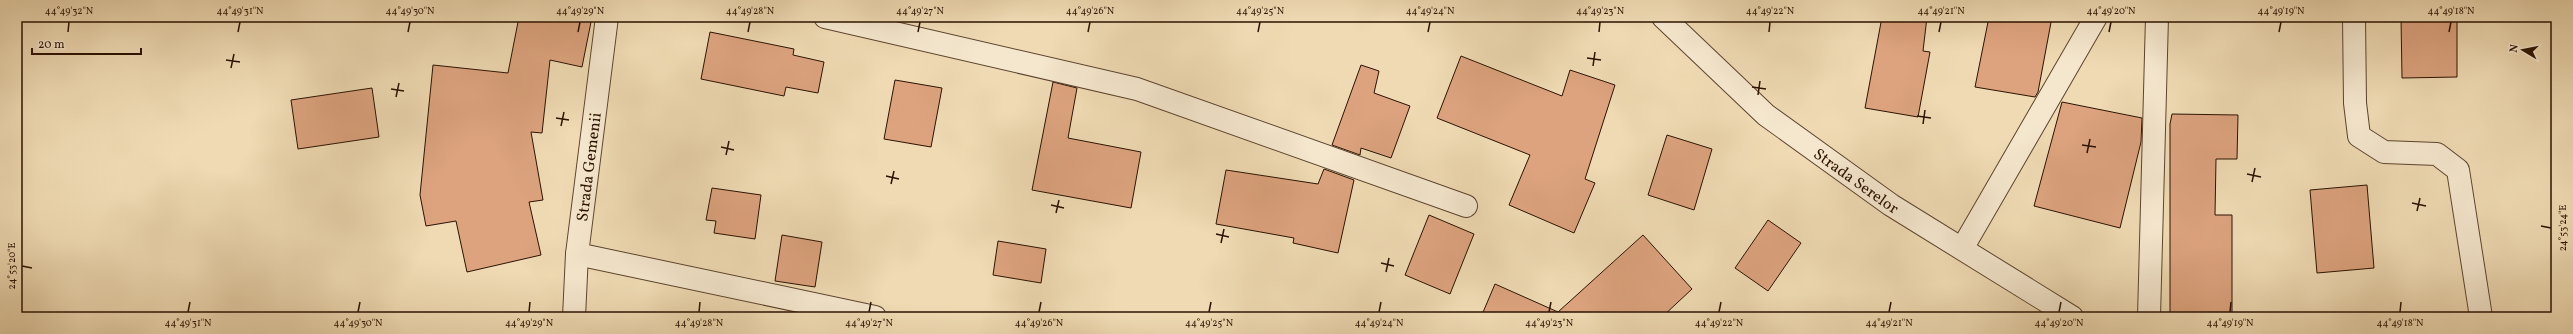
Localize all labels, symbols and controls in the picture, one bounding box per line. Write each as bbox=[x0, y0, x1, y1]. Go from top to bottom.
text: 44°49'32"N bbox=[45, 4, 94, 18]
text: 44°49'31"N bbox=[216, 4, 264, 18]
text: 44°49'30"N bbox=[386, 4, 435, 18]
text: 44°49'29"N bbox=[556, 4, 605, 18]
text: 44°49'28"N bbox=[726, 4, 775, 18]
text: 44°49'27"N bbox=[896, 4, 945, 18]
text: 44°49'26"N bbox=[1066, 4, 1115, 18]
text: 44°49'25"N bbox=[1236, 4, 1285, 18]
text: 44°49'24"N bbox=[1406, 4, 1455, 18]
text: 44°49'23"N bbox=[1576, 4, 1625, 18]
text: 44°49'22"N bbox=[1746, 4, 1795, 18]
text: 44°49'21"N bbox=[1917, 4, 1965, 18]
text: 44°49'20"N bbox=[2086, 4, 2136, 18]
text: 44°49'19"N bbox=[2258, 4, 2305, 18]
text: 44°49'18"N bbox=[2427, 4, 2475, 18]
scale bar bbox=[32, 30, 141, 56]
north arrow bbox=[2503, 30, 2543, 70]
text: 20 m bbox=[38, 37, 65, 53]
text: N bbox=[2507, 43, 2523, 54]
street label: Strada Gemenii bbox=[572, 111, 608, 223]
street label: Strada Serelor bbox=[1809, 144, 1903, 220]
text: 24°53'24"E bbox=[2556, 205, 2570, 251]
text: 24°53'20"E bbox=[5, 243, 19, 289]
text: 44°49'31"N bbox=[164, 316, 212, 330]
text: 44°49'30"N bbox=[334, 316, 383, 330]
text: 44°49'29"N bbox=[505, 316, 554, 330]
text: 44°49'28"N bbox=[675, 316, 724, 330]
text: 44°49'27"N bbox=[845, 316, 894, 330]
text: 44°49'26"N bbox=[1015, 316, 1064, 330]
text: 44°49'25"N bbox=[1185, 316, 1234, 330]
text: 44°49'24"N bbox=[1355, 316, 1404, 330]
text: 44°49'23"N bbox=[1525, 316, 1574, 330]
text: 44°49'22"N bbox=[1695, 316, 1744, 330]
text: 44°49'21"N bbox=[1865, 316, 1913, 330]
text: 44°49'20"N bbox=[2034, 316, 2084, 330]
text: 44°49'19"N bbox=[2207, 316, 2254, 330]
text: 44°49'18"N bbox=[2376, 316, 2424, 330]

